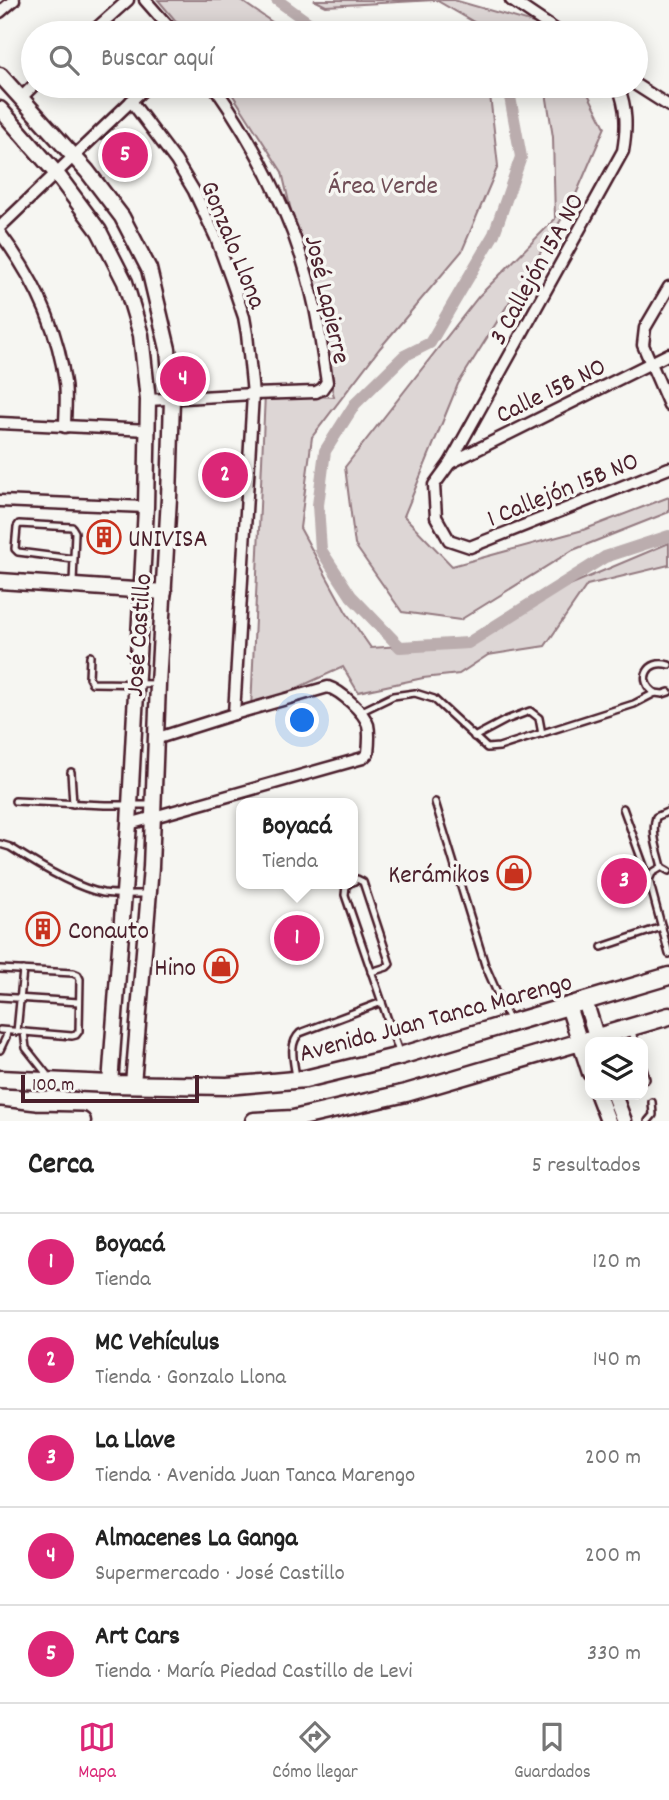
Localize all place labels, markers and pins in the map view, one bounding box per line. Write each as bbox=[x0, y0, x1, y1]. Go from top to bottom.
pin: 5 bbox=[102, 129, 148, 181]
pin: 4 bbox=[160, 353, 206, 405]
pin: 2 bbox=[202, 449, 248, 501]
building icon: UNIVISA bbox=[85, 518, 123, 556]
place label: UNIVISA bbox=[128, 522, 208, 559]
shop icon: Kerámikos bbox=[495, 854, 533, 892]
pin: 3 bbox=[601, 855, 647, 907]
place label: Kerámikos bbox=[388, 858, 490, 895]
building icon: Conauto bbox=[24, 910, 62, 948]
pin: 1 bbox=[274, 912, 320, 964]
place label: Conauto bbox=[68, 914, 149, 951]
shop icon: Hino bbox=[202, 947, 240, 985]
place label: Hino bbox=[154, 951, 196, 988]

